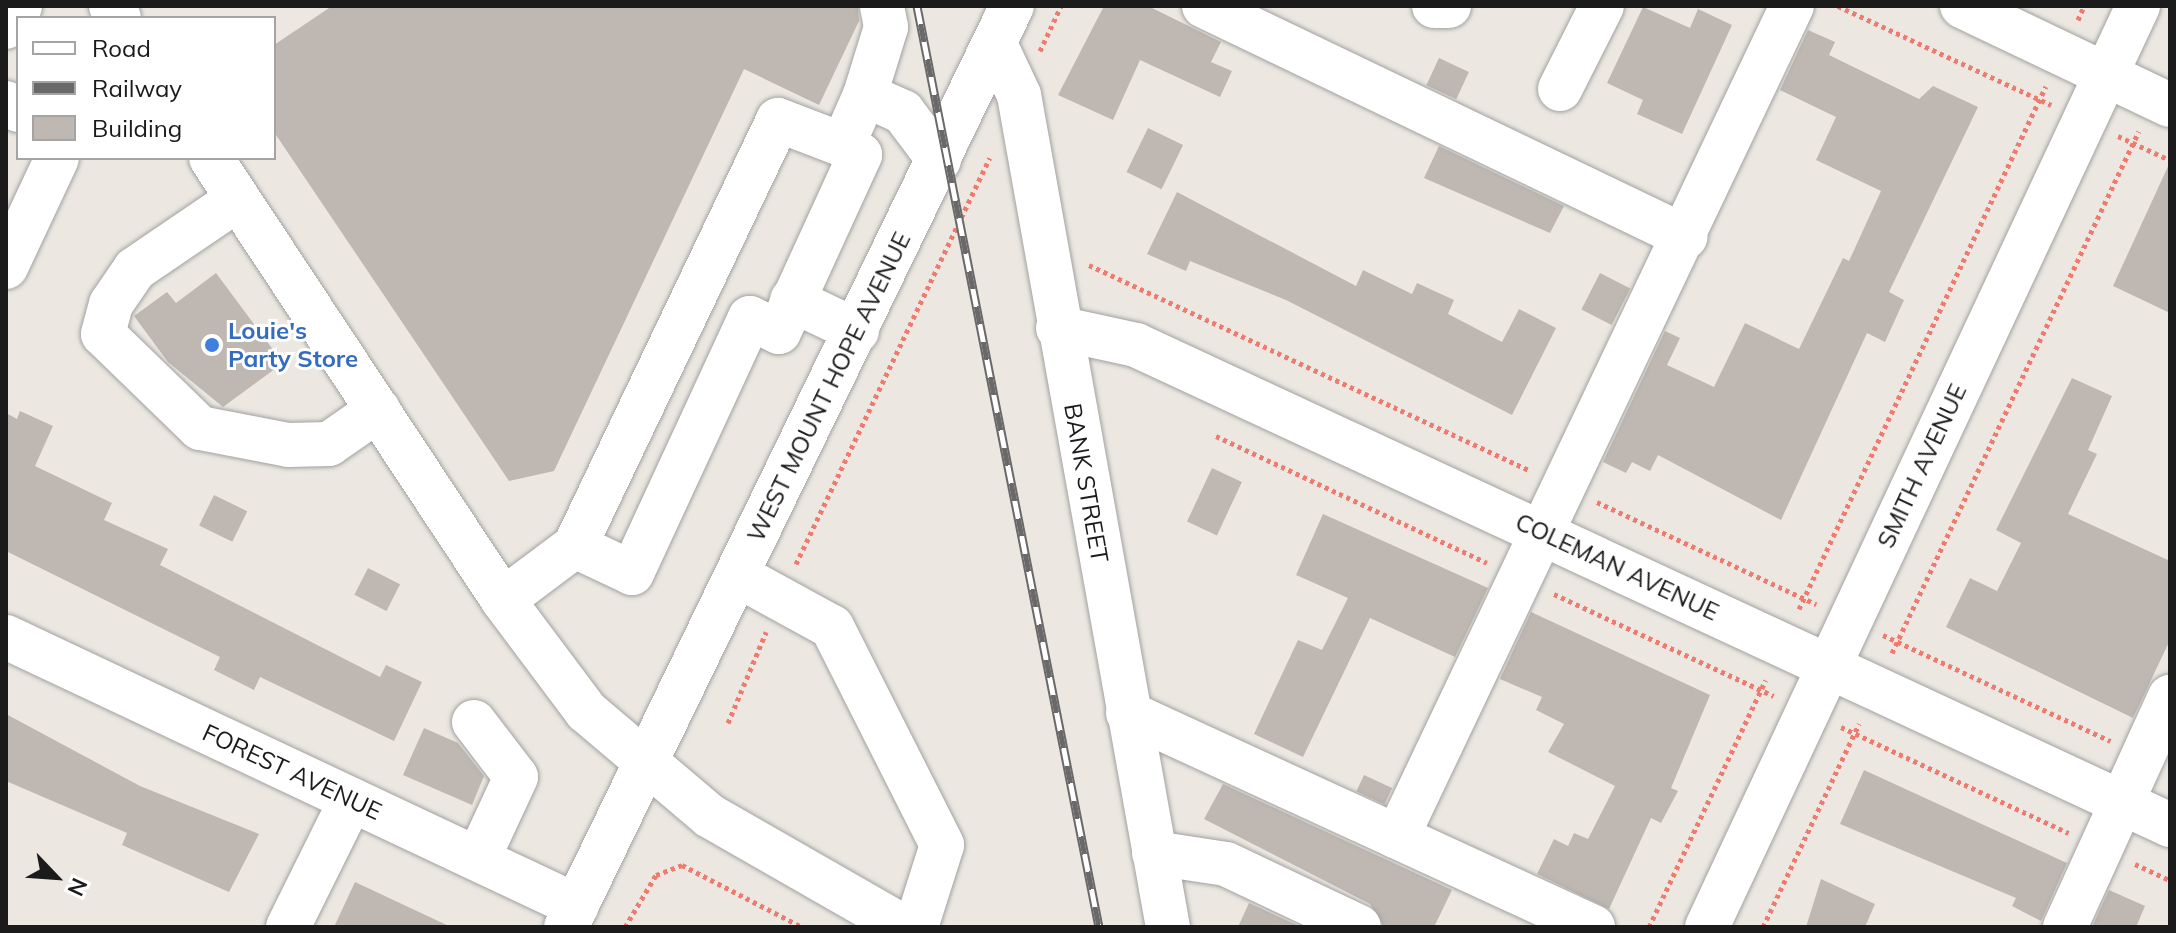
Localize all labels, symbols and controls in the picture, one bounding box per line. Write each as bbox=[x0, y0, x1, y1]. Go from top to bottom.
legend bbox=[16, 16, 276, 160]
text: Road bbox=[92, 33, 151, 63]
text: Railway bbox=[92, 73, 182, 103]
text: Building bbox=[92, 113, 182, 143]
street label: WEST MOUNT HOPE AVENUE bbox=[741, 227, 917, 547]
place label: Louie's Party Store bbox=[228, 317, 358, 373]
marker: Louie's Party Store bbox=[203, 336, 221, 354]
street label: SMITH AVENUE bbox=[1871, 379, 1973, 553]
street label: BANK STREET bbox=[1058, 401, 1114, 565]
street label: COLEMAN AVENUE bbox=[1511, 507, 1723, 627]
street label: FOREST AVENUE bbox=[198, 718, 386, 826]
north arrow bbox=[16, 837, 96, 917]
text: N bbox=[62, 874, 94, 901]

